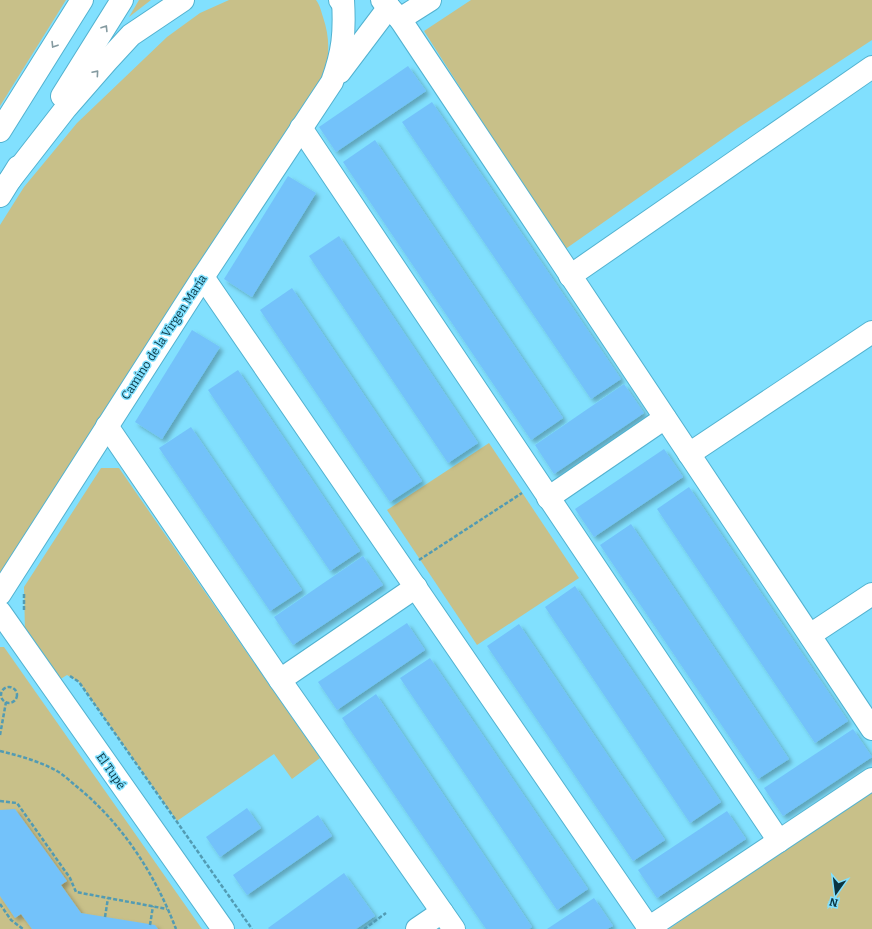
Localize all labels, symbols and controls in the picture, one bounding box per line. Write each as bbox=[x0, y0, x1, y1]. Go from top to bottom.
one-way arrow bbox=[100, 25, 107, 32]
one-way arrow bbox=[51, 41, 58, 48]
one-way arrow bbox=[91, 70, 99, 78]
street label: Camino de la Virgen María bbox=[118, 272, 210, 402]
street label: El Tupé bbox=[93, 750, 129, 792]
north arrow bbox=[816, 873, 856, 913]
text: N bbox=[828, 895, 839, 910]

